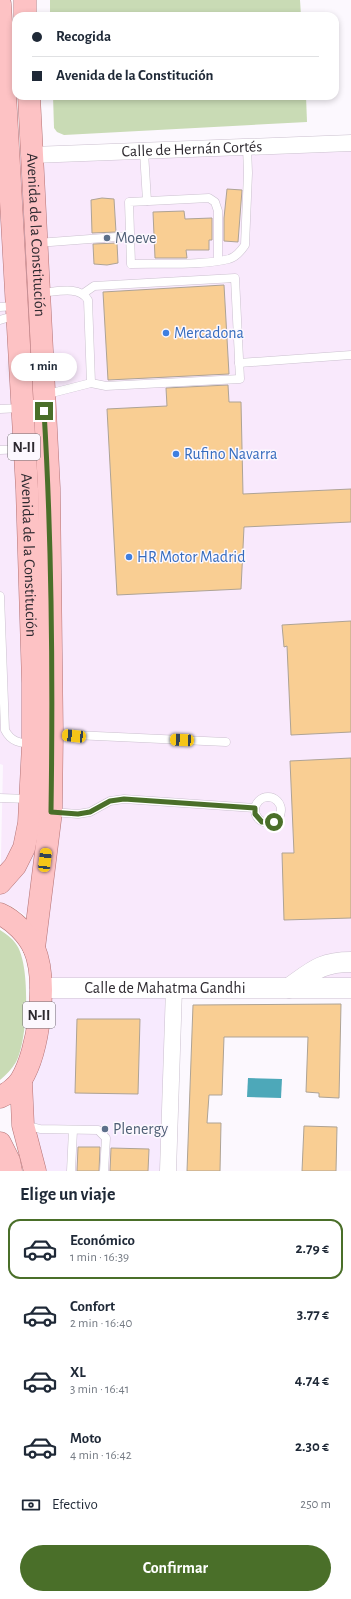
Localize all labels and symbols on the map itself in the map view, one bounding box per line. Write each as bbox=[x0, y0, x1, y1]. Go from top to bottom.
street label: Calle de Hernán Cortés bbox=[121, 138, 263, 160]
street label: Avenida de la Constitución bbox=[24, 153, 48, 317]
place label: Moeve bbox=[115, 230, 156, 246]
marker: Moeve bbox=[102, 233, 112, 243]
place label: Mercadona bbox=[174, 325, 244, 341]
marker: Mercadona bbox=[161, 328, 171, 338]
callout: 1 min bbox=[11, 353, 77, 381]
route end bbox=[35, 402, 53, 420]
road number: N-II bbox=[8, 434, 40, 460]
place label: Rufino Navarra bbox=[184, 446, 277, 462]
marker: Rufino Navarra bbox=[171, 449, 181, 459]
street label: Avenida de la Constitución bbox=[18, 473, 40, 637]
place label: HR Motor Madrid bbox=[137, 549, 245, 565]
marker: HR Motor Madrid bbox=[124, 552, 134, 562]
car bbox=[61, 729, 87, 743]
car bbox=[170, 733, 194, 747]
route start bbox=[265, 813, 283, 831]
car bbox=[38, 847, 52, 873]
street label: Calle de Mahatma Gandhi bbox=[84, 980, 246, 996]
road number: N-II bbox=[23, 1002, 55, 1028]
place label: Plenergy bbox=[113, 1121, 168, 1138]
marker: Plenergy bbox=[100, 1124, 110, 1134]

